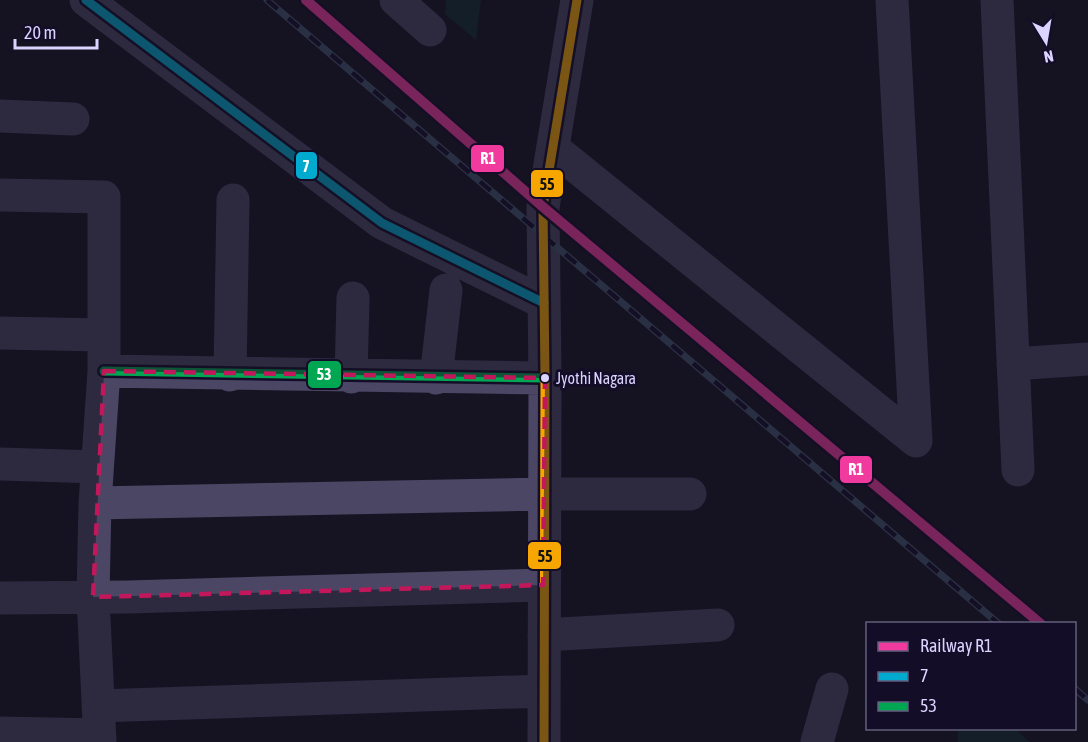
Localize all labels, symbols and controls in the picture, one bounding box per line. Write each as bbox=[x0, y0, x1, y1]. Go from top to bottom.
scale bar bbox=[15, 12, 98, 50]
north arrow bbox=[1016, 12, 1076, 72]
text: 20 m bbox=[24, 22, 56, 43]
text: N bbox=[1043, 47, 1055, 66]
line badge: R1 bbox=[470, 144, 505, 173]
text: R1 bbox=[480, 149, 496, 167]
line badge: 7 bbox=[295, 151, 318, 180]
text: 7 bbox=[302, 157, 310, 175]
line badge: 55 bbox=[530, 169, 564, 198]
text: 55 bbox=[539, 175, 555, 193]
line badge: 53 bbox=[307, 360, 342, 389]
text: 53 bbox=[316, 365, 332, 383]
place label: Jyothi Nagara bbox=[556, 369, 636, 388]
marker: Jyothi Nagara bbox=[539, 372, 551, 384]
line badge: R1 bbox=[839, 455, 873, 484]
text: R1 bbox=[848, 460, 864, 478]
line badge: 55 bbox=[527, 541, 562, 570]
text: 55 bbox=[537, 547, 553, 565]
legend bbox=[866, 622, 1076, 730]
text: Railway R1 bbox=[920, 635, 992, 656]
text: 7 bbox=[920, 665, 928, 686]
text: 53 bbox=[920, 695, 937, 716]

